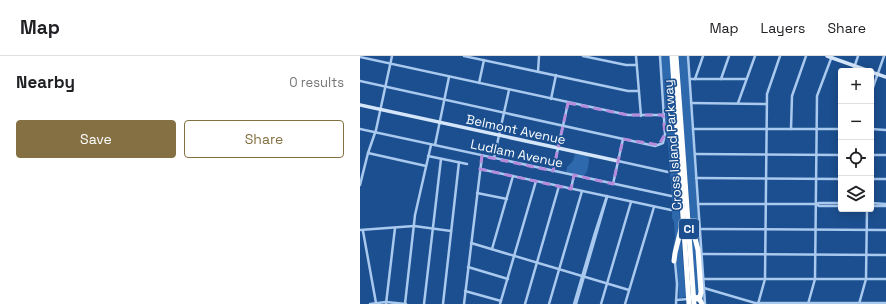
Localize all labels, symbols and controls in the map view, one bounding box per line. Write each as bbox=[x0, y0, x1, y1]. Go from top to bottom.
text: Map bbox=[20, 15, 60, 40]
text: Map bbox=[709, 19, 739, 37]
text: Layers bbox=[761, 19, 805, 37]
text: Share bbox=[827, 19, 866, 37]
map controls bbox=[838, 68, 874, 212]
button: + bbox=[838, 68, 874, 104]
text: Nearby bbox=[16, 71, 75, 93]
text: 0 results bbox=[289, 74, 344, 91]
street label: Cross Island Parkway bbox=[659, 79, 686, 211]
button: − bbox=[838, 104, 874, 140]
street label: Belmont Avenue bbox=[464, 111, 567, 148]
button: Save bbox=[16, 120, 176, 158]
button: Share bbox=[184, 120, 344, 158]
street label: Ludlam Avenue bbox=[469, 135, 565, 172]
button: locate bbox=[838, 140, 874, 176]
button: layers bbox=[838, 176, 874, 212]
road number: CI bbox=[679, 219, 699, 239]

